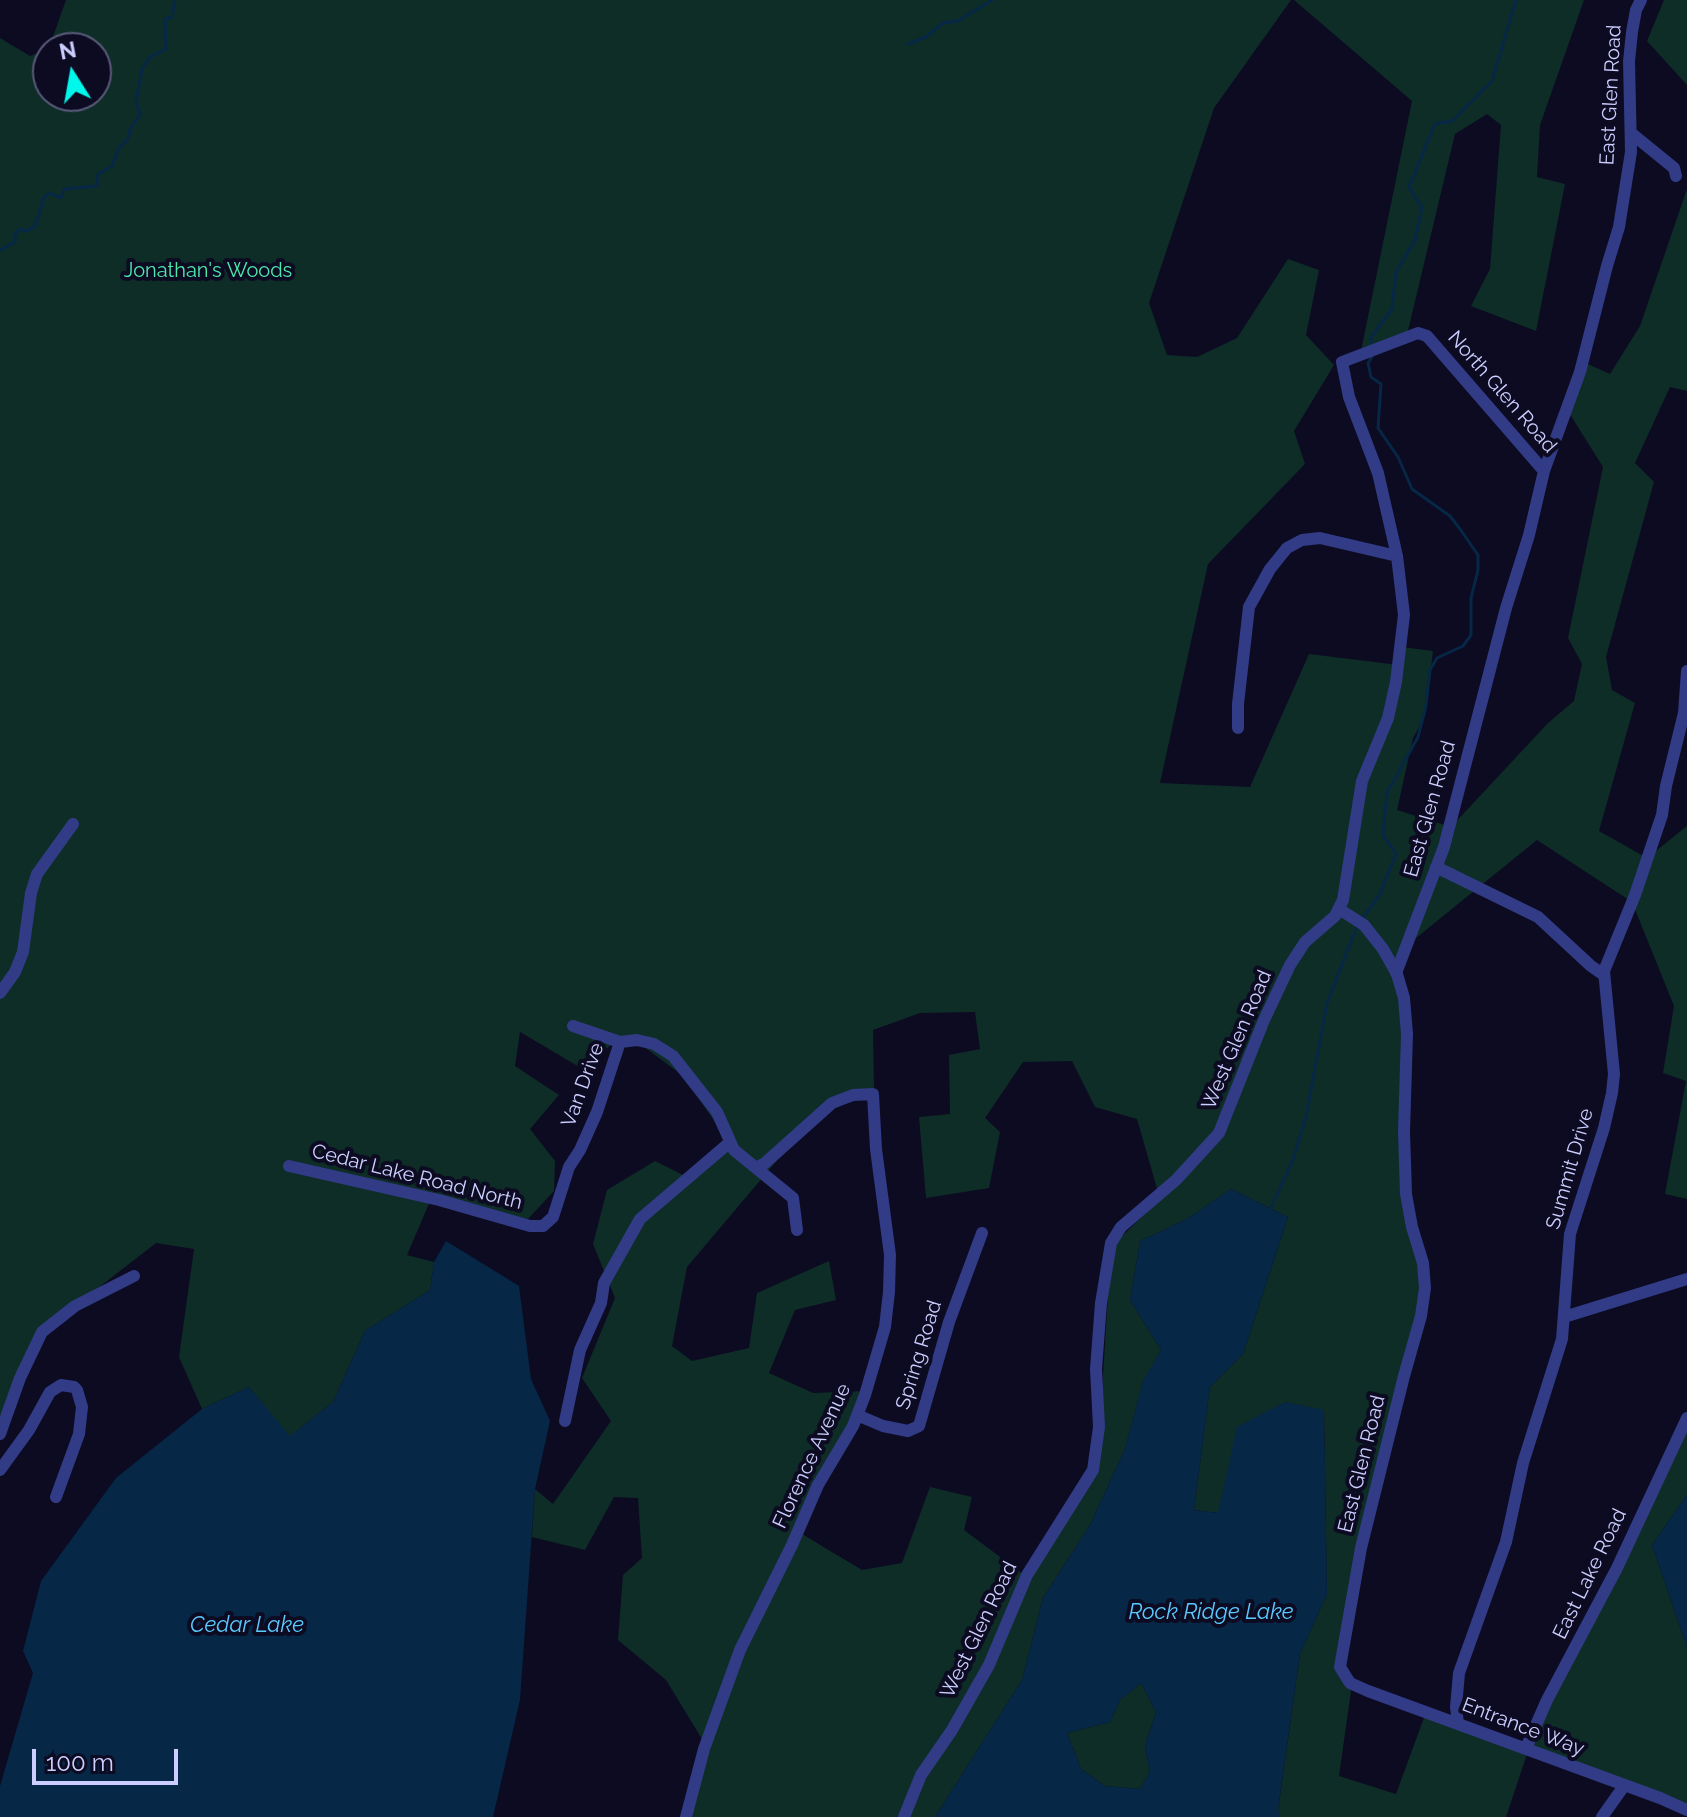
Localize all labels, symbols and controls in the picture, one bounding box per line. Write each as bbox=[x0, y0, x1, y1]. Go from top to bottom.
street label: East Glen Road bbox=[1595, 24, 1627, 166]
north arrow bbox=[32, 32, 112, 112]
text: N bbox=[57, 36, 79, 65]
park label: Jonathan's Woods bbox=[124, 259, 292, 283]
street label: North Glen Road bbox=[1442, 326, 1562, 458]
street label: East Glen Road bbox=[1399, 738, 1461, 880]
street label: West Glen Road bbox=[1197, 967, 1277, 1113]
street label: Van Drive bbox=[557, 1040, 609, 1130]
street label: Summit Drive bbox=[1541, 1106, 1599, 1232]
street label: Cedar Lake Road North bbox=[309, 1139, 525, 1215]
street label: Spring Road bbox=[891, 1297, 947, 1413]
street label: Florence Avenue bbox=[768, 1380, 856, 1532]
street label: East Glen Road bbox=[1333, 1393, 1391, 1535]
street label: East Lake Road bbox=[1548, 1505, 1632, 1643]
street label: West Glen Road bbox=[936, 1558, 1022, 1702]
water label: Rock Ridge Lake bbox=[1128, 1599, 1294, 1625]
water label: Cedar Lake bbox=[190, 1612, 304, 1638]
street label: Entrance Way bbox=[1459, 1693, 1587, 1761]
scale bar bbox=[36, 1733, 182, 1783]
text: 100 m bbox=[46, 1748, 114, 1777]

